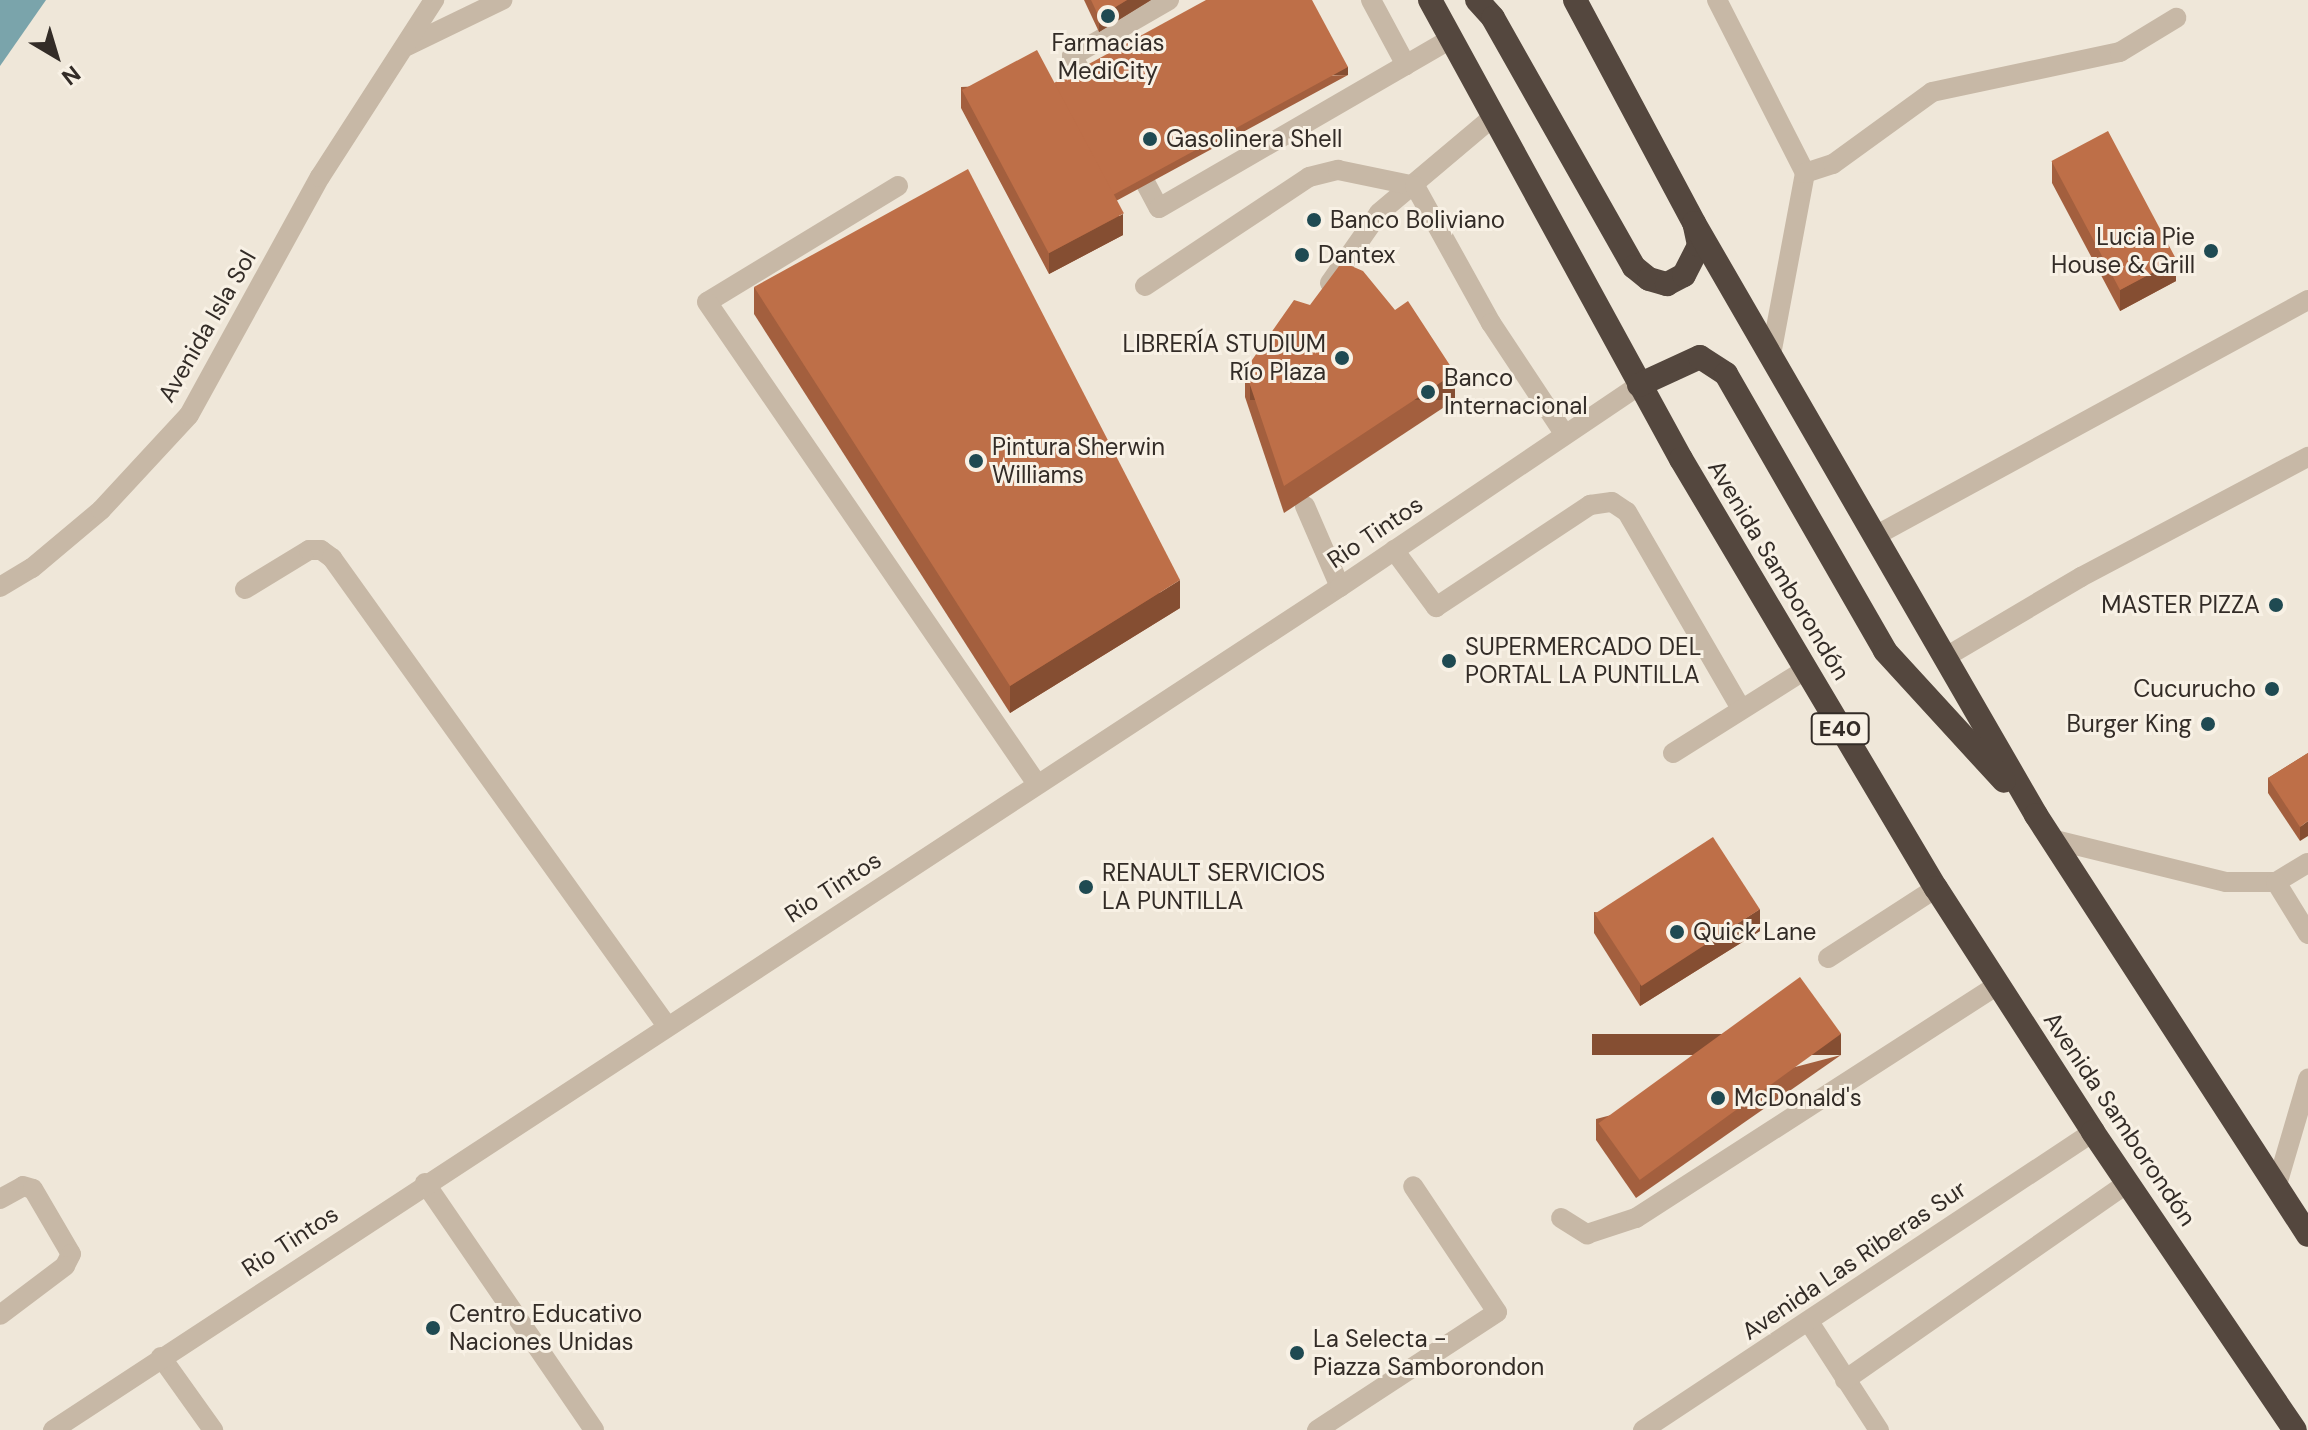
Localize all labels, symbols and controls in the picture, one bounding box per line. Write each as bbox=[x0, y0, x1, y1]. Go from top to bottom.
marker: Farmacias MediCity bbox=[1099, 7, 1117, 25]
north arrow bbox=[16, 16, 96, 96]
place label: Farmacias MediCity bbox=[1052, 29, 1164, 85]
text: N bbox=[56, 59, 86, 92]
place label: Gasolinera Shell bbox=[1166, 125, 1342, 153]
marker: Gasolinera Shell bbox=[1141, 130, 1159, 148]
place label: Banco Boliviano bbox=[1330, 206, 1505, 234]
marker: Banco Boliviano bbox=[1305, 211, 1323, 229]
place label: Lucia Pie House & Grill bbox=[2051, 223, 2195, 279]
place label: Dantex bbox=[1318, 241, 1395, 269]
marker: Lucia Pie House & Grill bbox=[2202, 242, 2220, 260]
street label: Avenida Isla Sol bbox=[152, 245, 262, 407]
marker: Dantex bbox=[1293, 246, 1311, 264]
place label: LIBRERÍA STUDIUM Río Plaza bbox=[1123, 330, 1326, 386]
marker: LIBRERÍA STUDIUM Río Plaza bbox=[1333, 349, 1351, 367]
place label: Banco Internacional bbox=[1444, 364, 1588, 420]
marker: Banco Internacional bbox=[1419, 383, 1437, 401]
place label: Pintura Sherwin Williams bbox=[992, 433, 1165, 489]
marker: Pintura Sherwin Williams bbox=[967, 452, 985, 470]
street label: Avenida Samborondón bbox=[1702, 455, 1856, 685]
street label: Rio Tintos bbox=[1322, 490, 1428, 574]
place label: MASTER PIZZA bbox=[2101, 591, 2260, 619]
marker: MASTER PIZZA bbox=[2267, 596, 2285, 614]
place label: SUPERMERCADO DEL PORTAL LA PUNTILLA bbox=[1465, 633, 1701, 689]
marker: SUPERMERCADO DEL PORTAL LA PUNTILLA bbox=[1440, 652, 1458, 670]
place label: Cucurucho bbox=[2133, 675, 2256, 703]
marker: Cucurucho bbox=[2263, 680, 2281, 698]
place label: Burger King bbox=[2066, 710, 2192, 738]
road number: E40 bbox=[1810, 711, 1870, 747]
marker: Burger King bbox=[2199, 715, 2217, 733]
street label: Rio Tintos bbox=[779, 845, 887, 929]
place label: RENAULT SERVICIOS LA PUNTILLA bbox=[1102, 859, 1325, 915]
marker: RENAULT SERVICIOS LA PUNTILLA bbox=[1077, 878, 1095, 896]
place label: Quick Lane bbox=[1693, 918, 1816, 946]
marker: Quick Lane bbox=[1668, 923, 1686, 941]
street label: Avenida Samborondón bbox=[2038, 1007, 2202, 1231]
place label: McDonald's bbox=[1734, 1084, 1862, 1112]
marker: McDonald's bbox=[1709, 1089, 1727, 1107]
street label: Avenida Las Riberas Sur bbox=[1736, 1174, 1972, 1346]
street label: Rio Tintos bbox=[236, 1199, 344, 1283]
place label: Centro Educativo Naciones Unidas bbox=[449, 1300, 642, 1356]
marker: Centro Educativo Naciones Unidas bbox=[424, 1319, 442, 1337]
place label: La Selecta - Piazza Samborondon bbox=[1313, 1325, 1544, 1381]
marker: La Selecta - Piazza Samborondon bbox=[1288, 1344, 1306, 1362]

